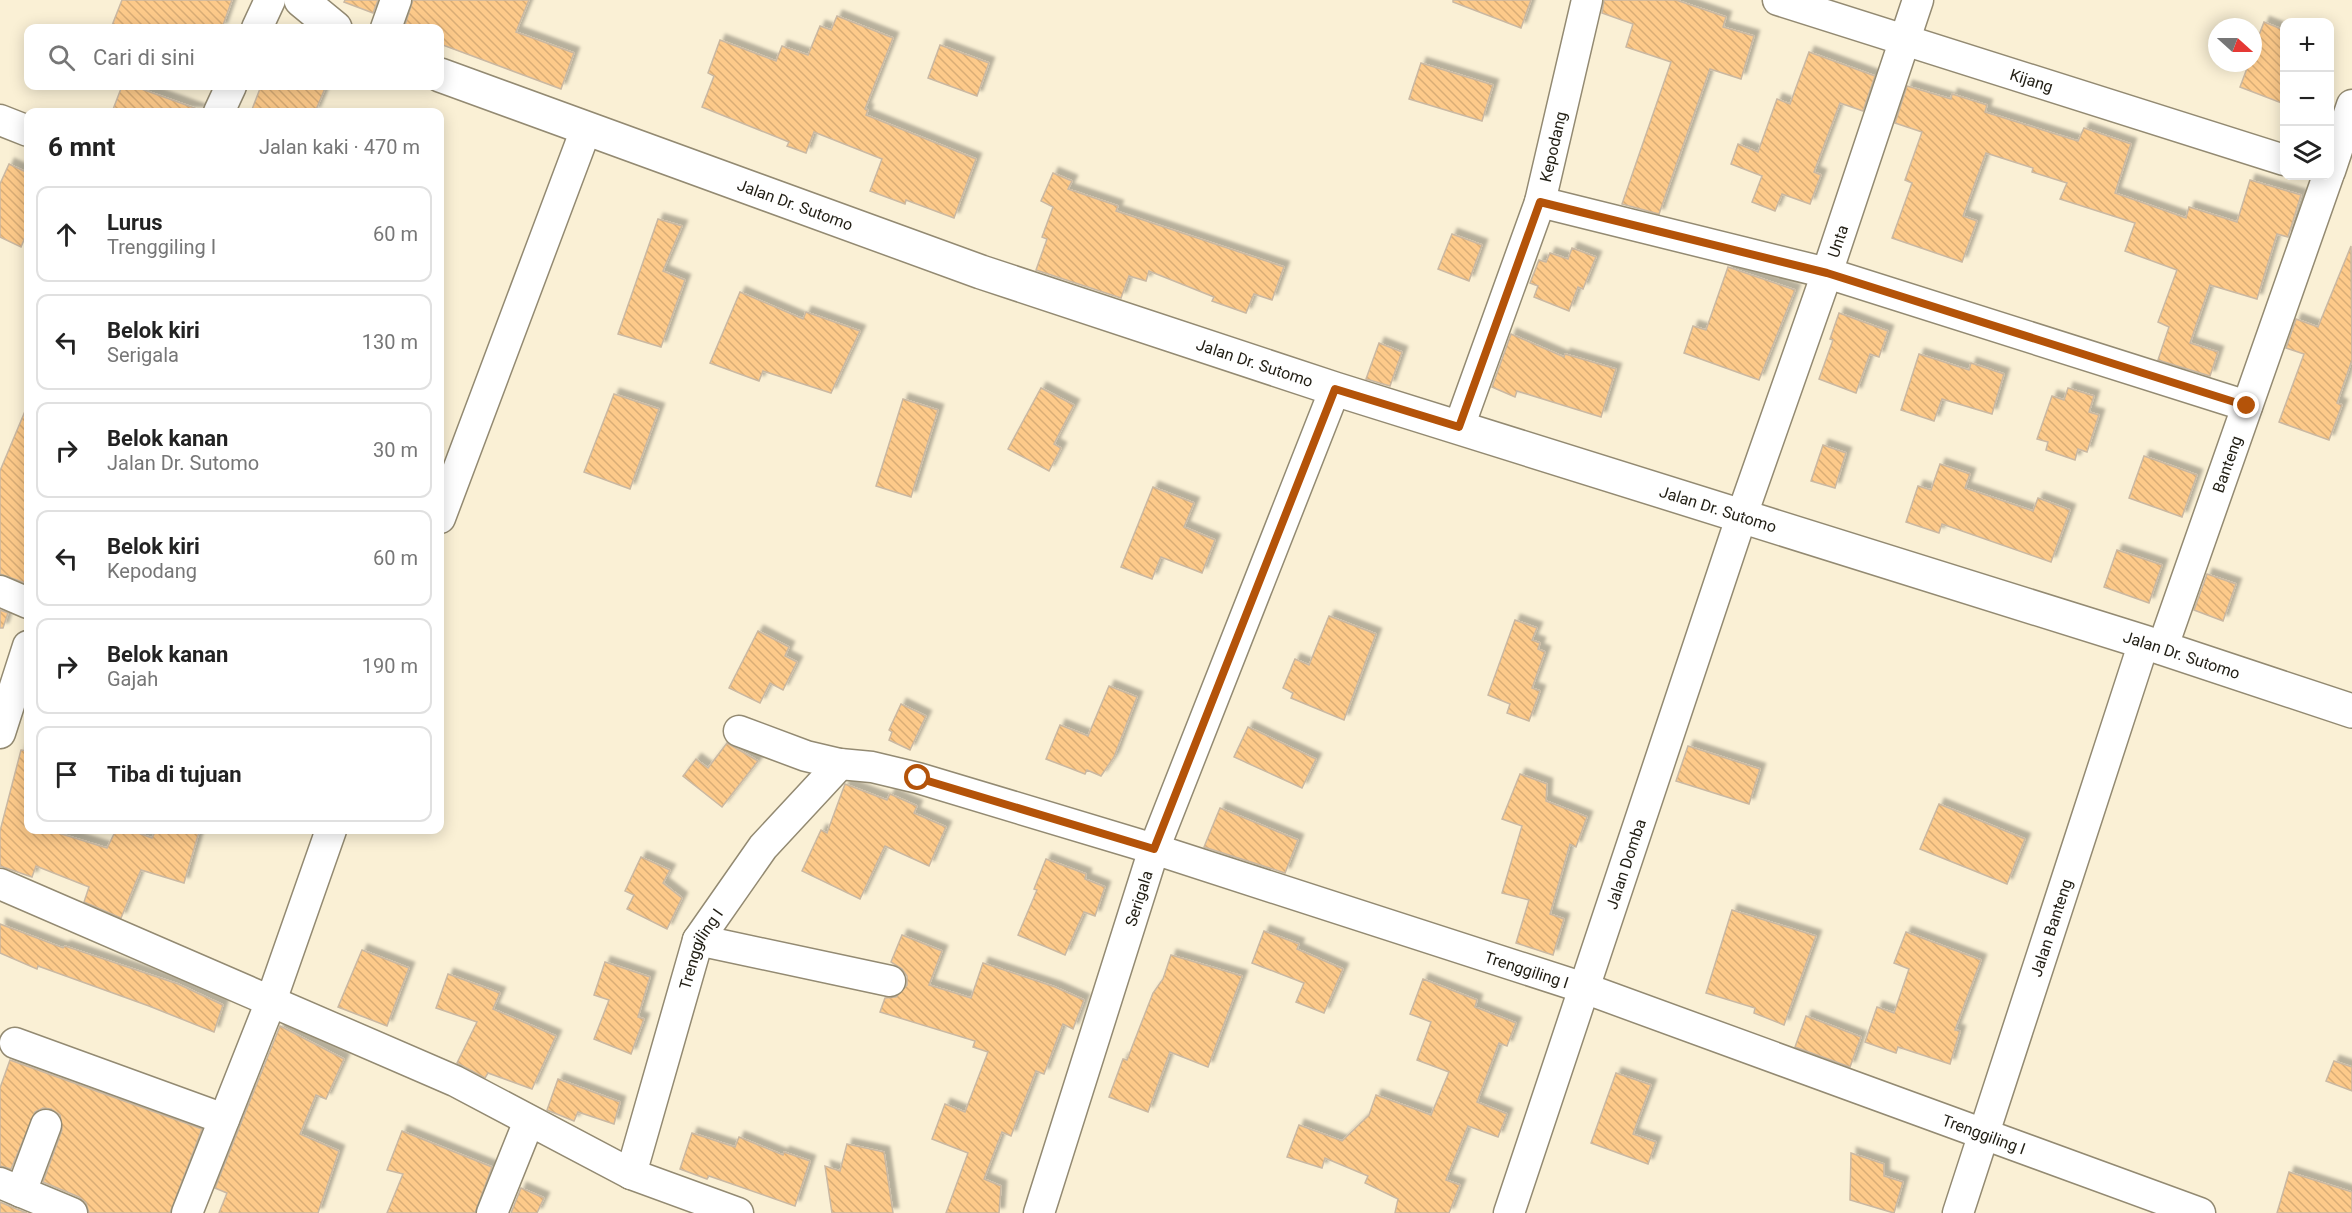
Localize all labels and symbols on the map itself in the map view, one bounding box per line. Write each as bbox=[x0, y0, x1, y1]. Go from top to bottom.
north arrow bbox=[2208, 18, 2262, 72]
street label: Kijang bbox=[2007, 65, 2055, 96]
street label: Kepodang bbox=[1536, 110, 1571, 184]
street label: Jalan Dr. Sutomo bbox=[735, 175, 855, 235]
street label: Unta bbox=[1824, 223, 1852, 260]
street label: Jalan Dr. Sutomo bbox=[1194, 335, 1315, 391]
route end bbox=[2233, 392, 2259, 418]
street label: Banteng bbox=[2209, 433, 2246, 495]
street label: Jalan Dr. Sutomo bbox=[1657, 482, 1779, 537]
street label: Jalan Dr. Sutomo bbox=[2121, 627, 2242, 683]
route start bbox=[904, 764, 930, 790]
street label: Jalan Domba bbox=[1602, 816, 1650, 912]
street label: Serigala bbox=[1121, 868, 1157, 929]
street label: Jalan Banteng bbox=[2027, 876, 2076, 979]
street label: Trenggiling I bbox=[675, 905, 727, 992]
street label: Trenggiling I bbox=[1482, 947, 1571, 992]
street label: Trenggiling I bbox=[1939, 1111, 2028, 1158]

